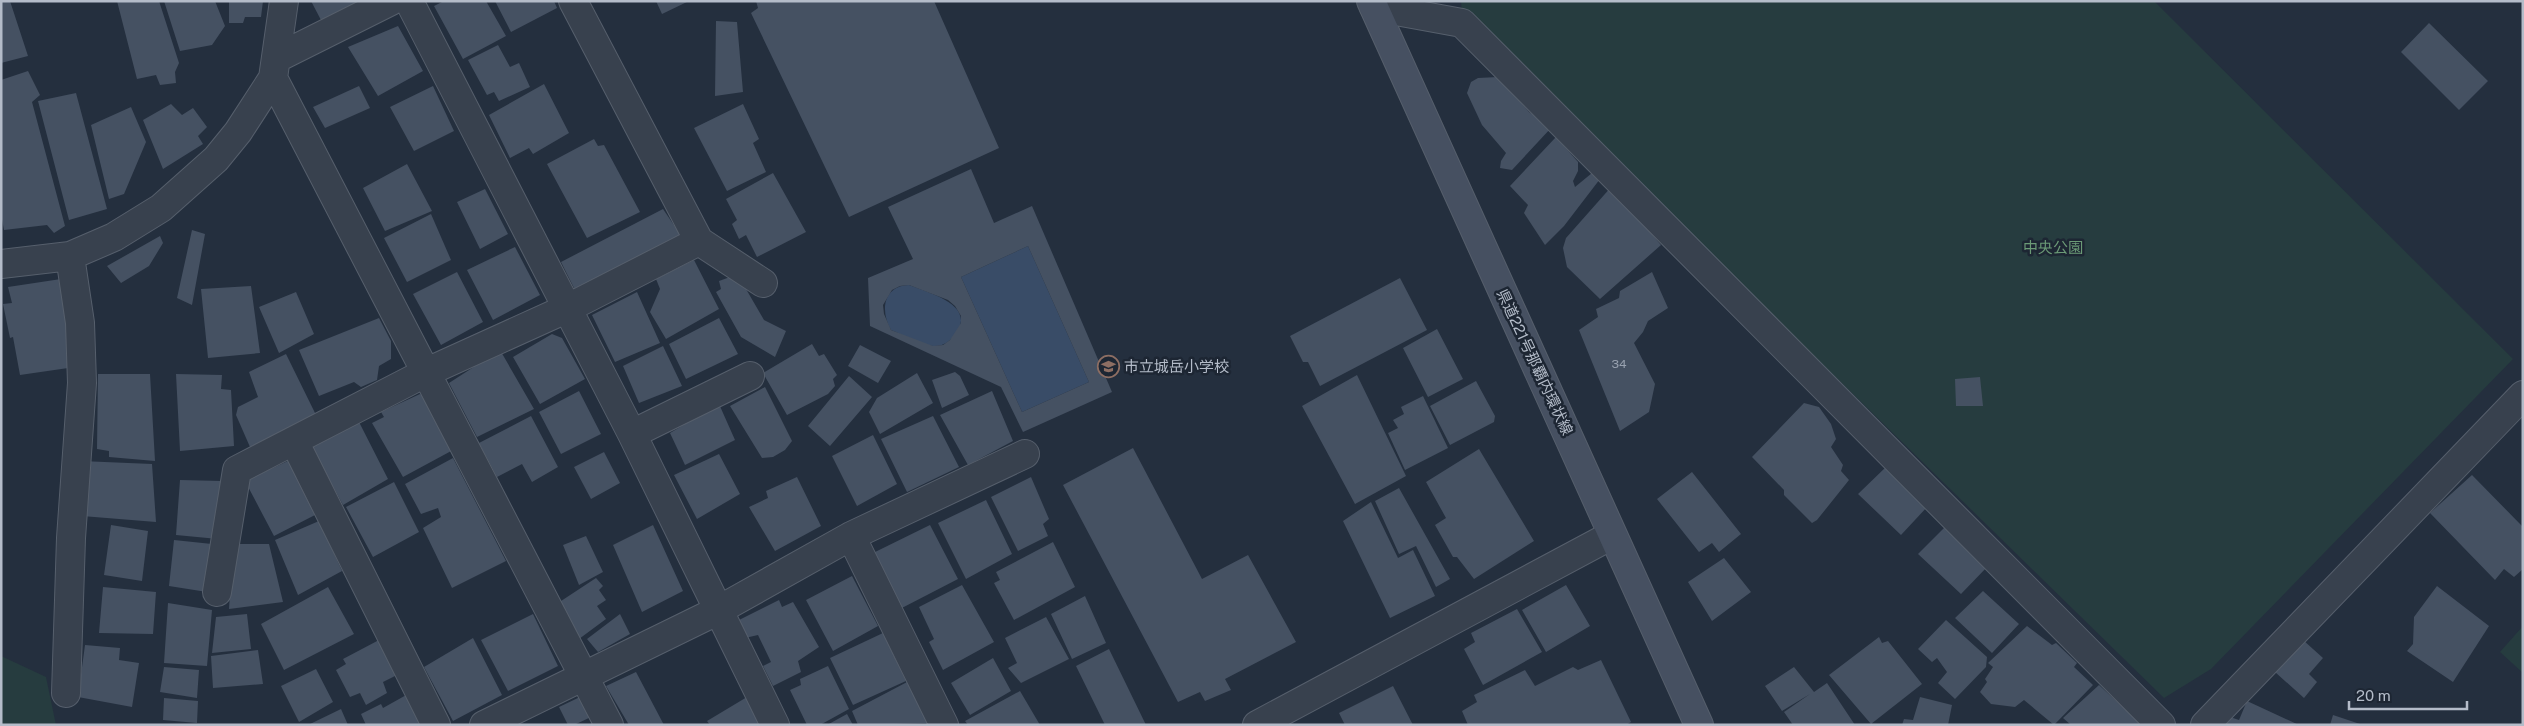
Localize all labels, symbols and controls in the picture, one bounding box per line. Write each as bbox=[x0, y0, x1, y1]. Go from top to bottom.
park label: 中央公園 bbox=[2023, 239, 2083, 256]
street label: 県道221号那覇内環状線 bbox=[1494, 286, 1576, 438]
school or university icon: 市立城岳小学校 bbox=[1096, 354, 1120, 378]
house number: 34 bbox=[1611, 357, 1627, 371]
place label: 市立城岳小学校 bbox=[1124, 358, 1229, 375]
scale bar bbox=[2349, 678, 2466, 710]
text: 20 m bbox=[2356, 687, 2391, 704]

